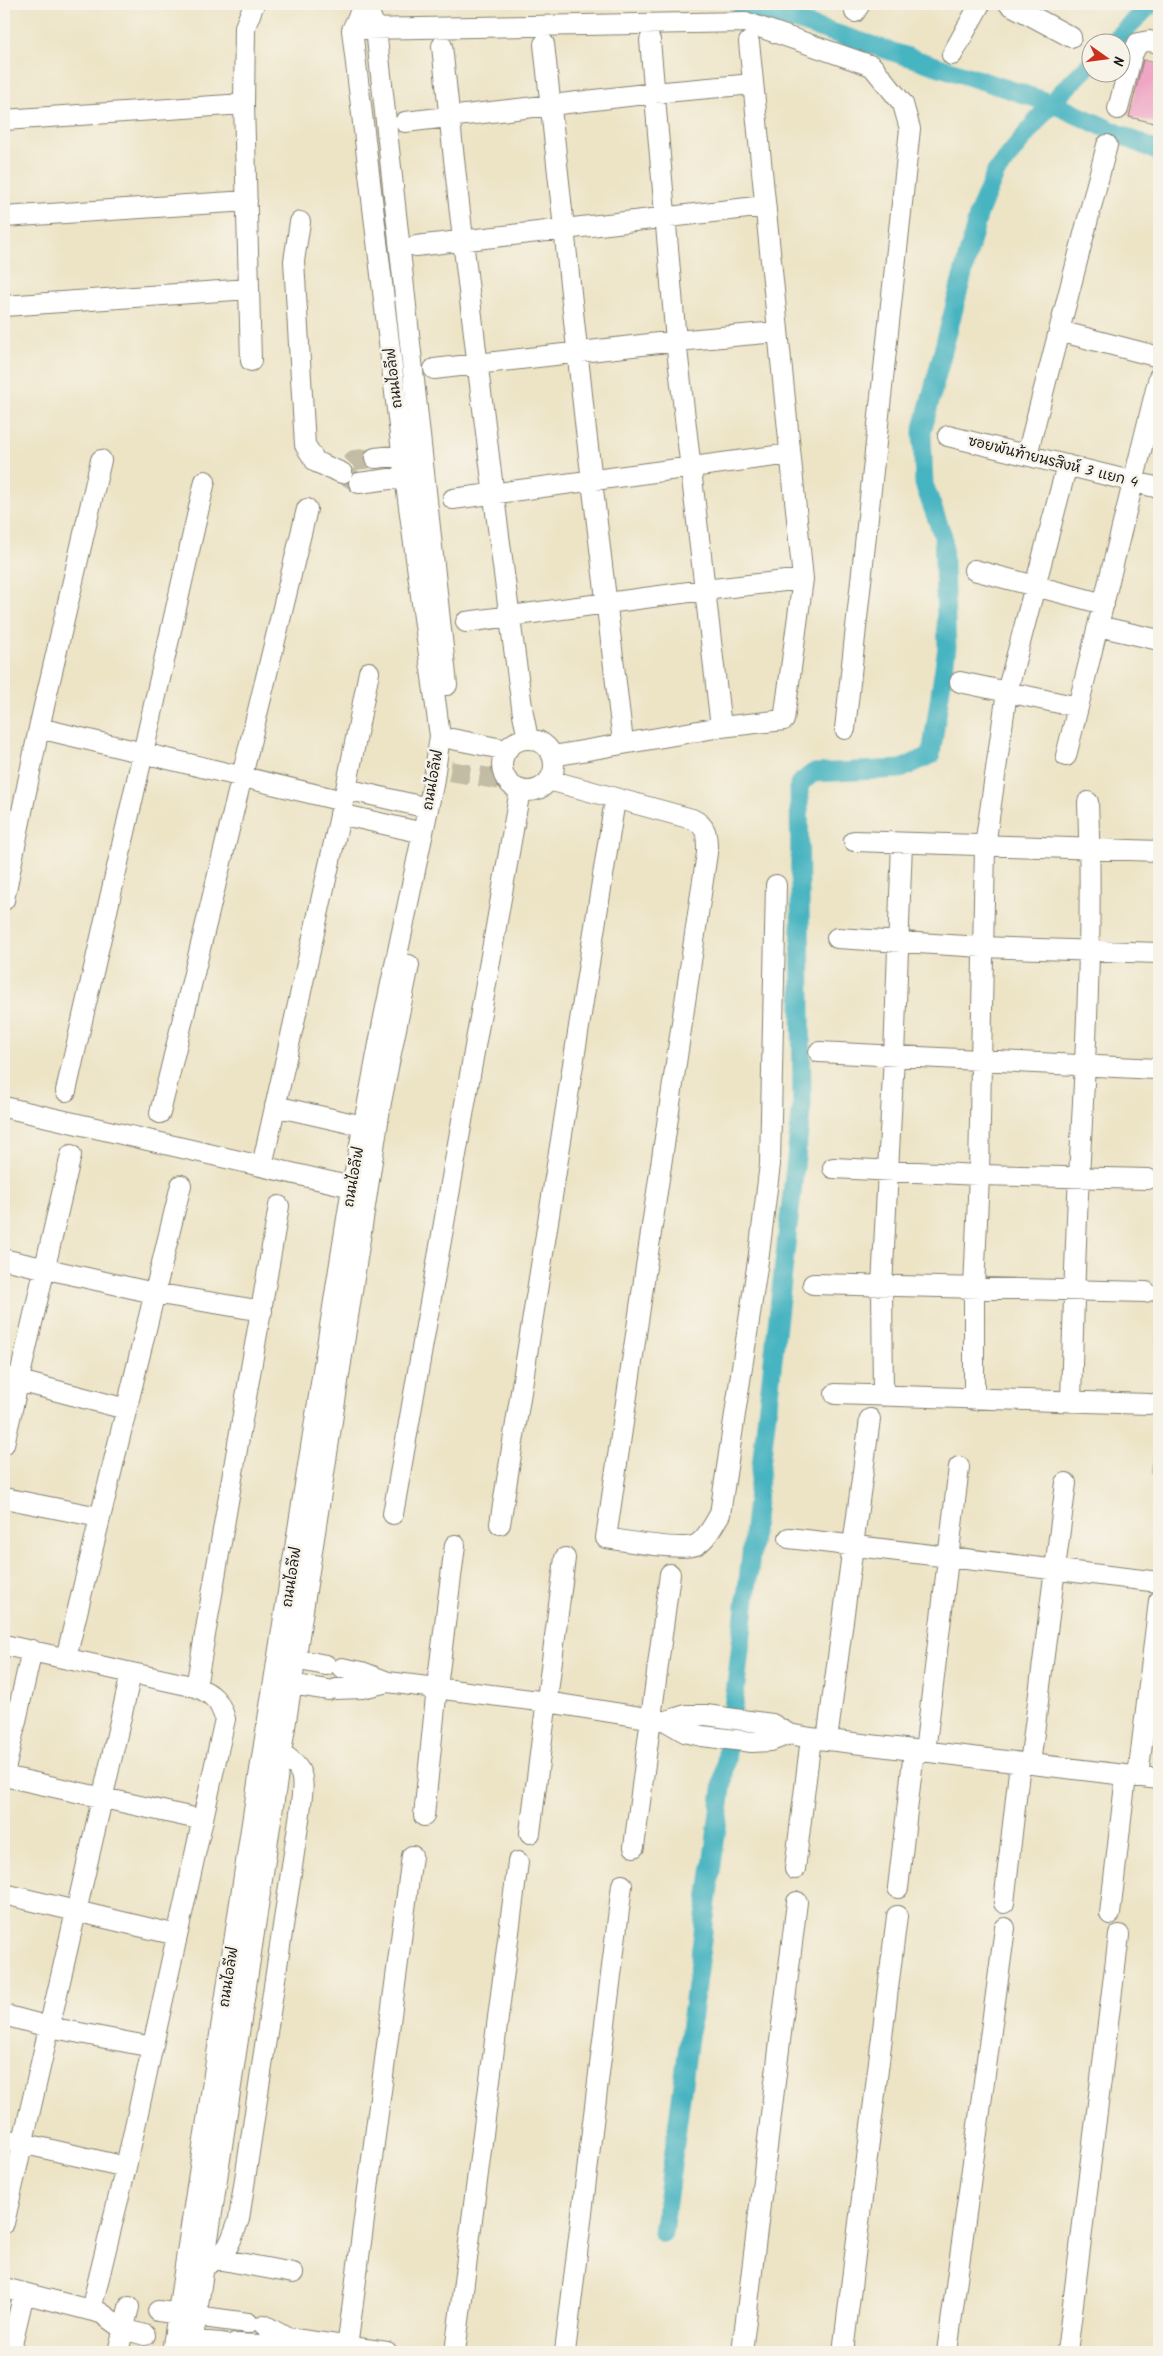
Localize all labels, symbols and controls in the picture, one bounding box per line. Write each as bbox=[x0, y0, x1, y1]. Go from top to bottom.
north arrow bbox=[1080, 32, 1130, 82]
text: N bbox=[1106, 54, 1129, 68]
street label: ถนนไอลีฟ bbox=[379, 346, 409, 410]
street label: ซอยพันท้ายนรสิงห์ 3 แยก 4 bbox=[966, 430, 1141, 494]
street label: ถนนไอลีฟ bbox=[417, 748, 449, 812]
street label: ถนนไอลีฟ bbox=[338, 1145, 370, 1209]
street label: ถนนไอลีฟ bbox=[276, 1545, 308, 1609]
street label: ถนนไอลีฟ bbox=[213, 1945, 245, 2009]

